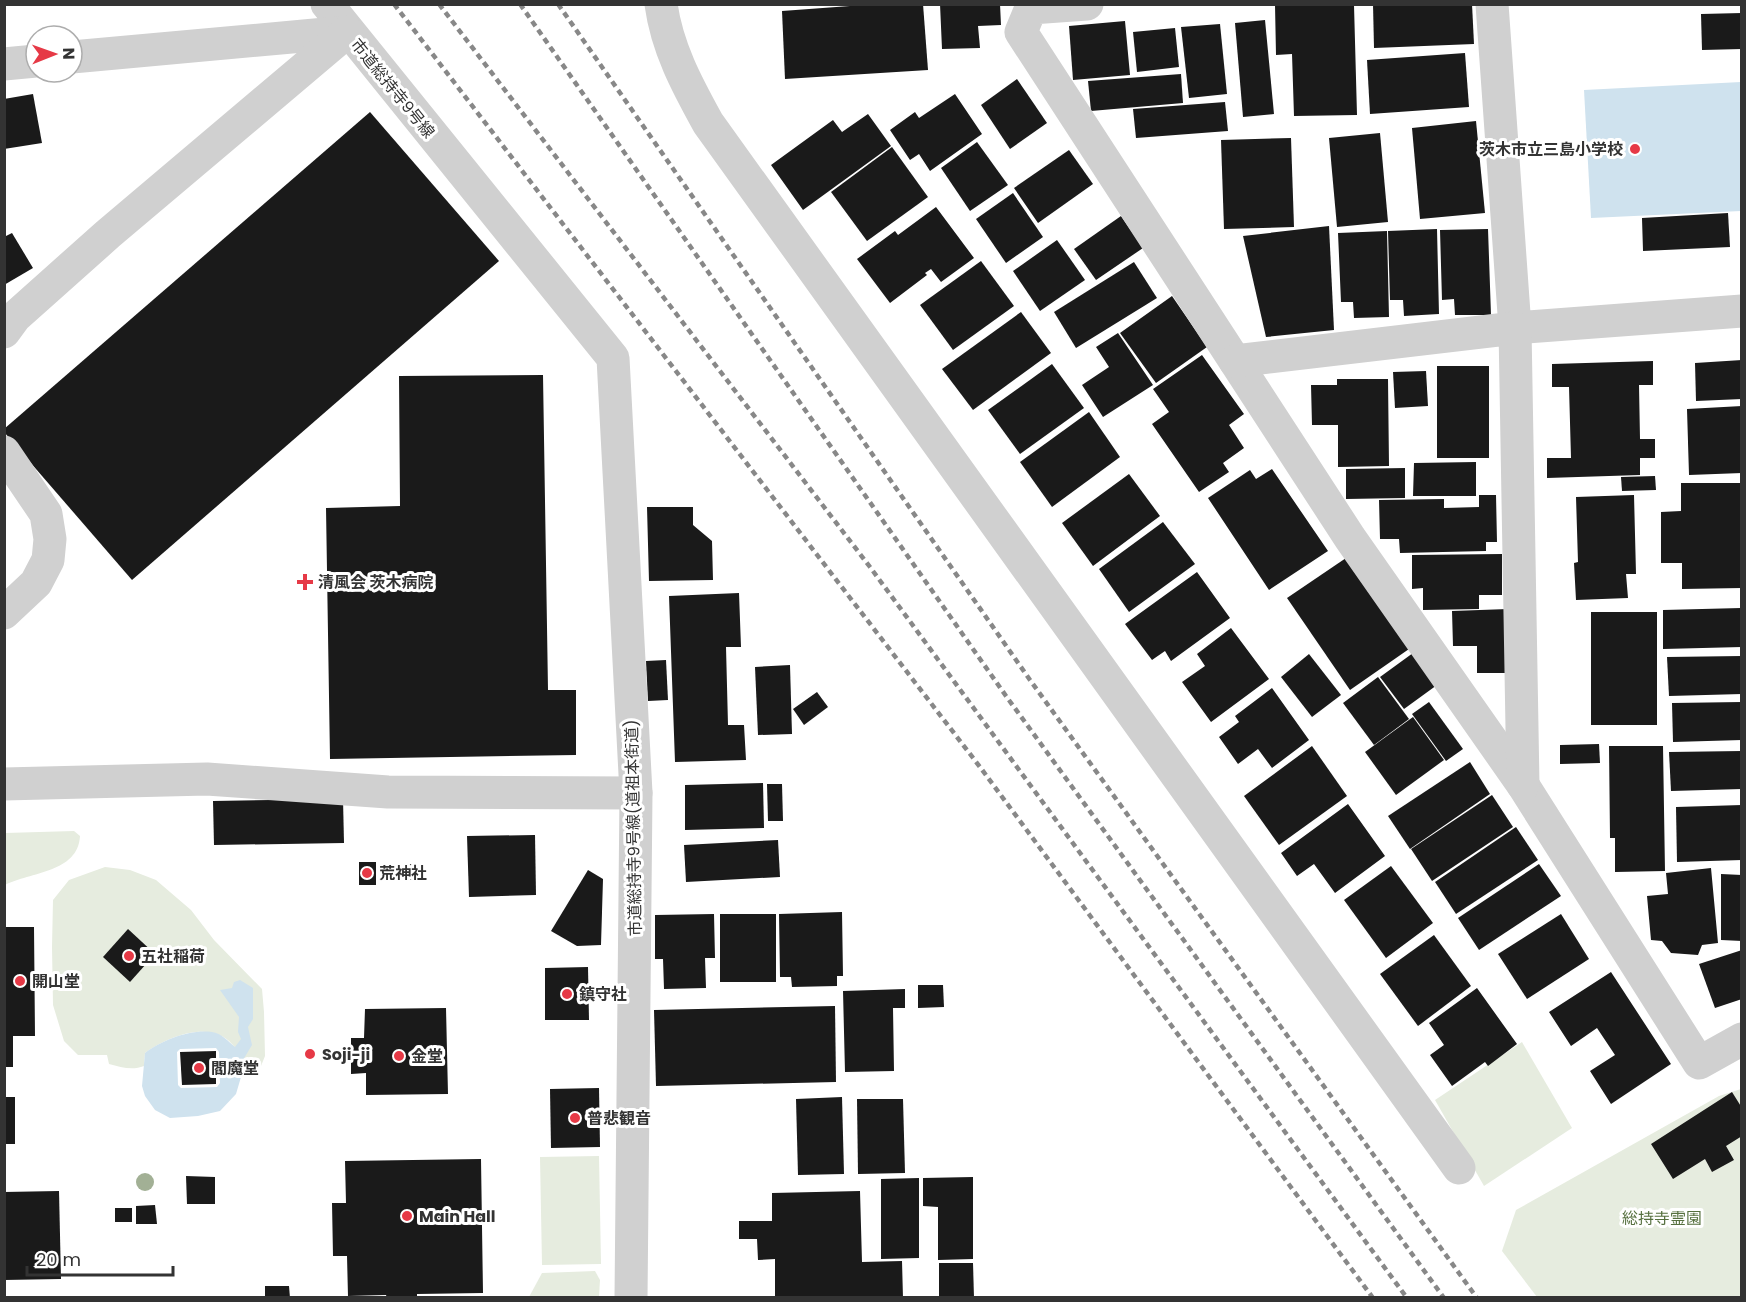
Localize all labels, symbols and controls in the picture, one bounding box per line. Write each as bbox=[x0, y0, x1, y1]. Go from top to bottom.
north arrow bbox=[24, 24, 84, 84]
street label: 市道総持寺9号線 bbox=[345, 34, 440, 143]
text: N bbox=[57, 48, 80, 60]
place label: 茨木市立三島小学校 bbox=[1479, 138, 1623, 161]
marker: 茨木市立三島小学校 bbox=[1628, 142, 1642, 156]
place label: 清風会 茨木病院 bbox=[318, 571, 433, 594]
marker: 清風会 茨木病院 bbox=[296, 573, 314, 591]
street label: 市道総持寺9号線(道祖本街道) bbox=[620, 720, 647, 936]
place label: 荒神社 bbox=[379, 862, 427, 885]
marker: 荒神社 bbox=[360, 866, 374, 880]
place label: 五社稲荷 bbox=[141, 945, 205, 968]
marker: 五社稲荷 bbox=[122, 949, 136, 963]
place label: 開山堂 bbox=[32, 970, 80, 993]
marker: 開山堂 bbox=[13, 974, 27, 988]
place label: 鎮守社 bbox=[579, 983, 627, 1006]
marker: 鎮守社 bbox=[560, 987, 574, 1001]
place label: Soji-ji bbox=[322, 1043, 370, 1066]
place label: 金堂 bbox=[411, 1045, 443, 1068]
marker: Soji-ji bbox=[303, 1047, 317, 1061]
marker: 金堂 bbox=[392, 1049, 406, 1063]
place label: 閻魔堂 bbox=[211, 1057, 259, 1080]
marker: 閻魔堂 bbox=[192, 1061, 206, 1075]
place label: 普悲観音 bbox=[587, 1107, 651, 1130]
marker: 普悲観音 bbox=[568, 1111, 582, 1125]
place label: Main Hall bbox=[419, 1205, 495, 1228]
park label: 総持寺霊園 bbox=[1622, 1207, 1702, 1230]
marker: Main Hall bbox=[400, 1209, 414, 1223]
scale bar bbox=[27, 1239, 172, 1277]
text: 20 m bbox=[36, 1247, 81, 1272]

